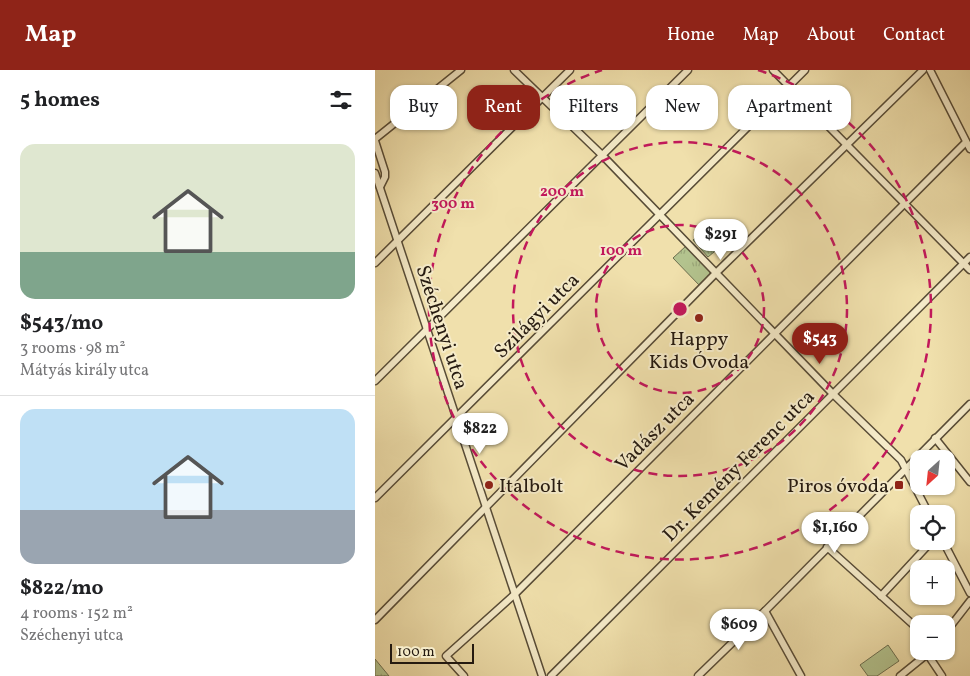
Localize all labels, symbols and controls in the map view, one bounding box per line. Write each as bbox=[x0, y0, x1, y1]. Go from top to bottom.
text: Map bbox=[25, 18, 76, 52]
text: Home bbox=[667, 23, 715, 48]
text: Map bbox=[743, 23, 779, 48]
text: About bbox=[807, 23, 855, 48]
text: Contact bbox=[883, 23, 945, 48]
chip: Buy bbox=[390, 85, 457, 130]
chip: Rent bbox=[467, 85, 540, 130]
chip: Filters bbox=[550, 85, 636, 130]
chip: New bbox=[646, 85, 718, 130]
chip: Apartment bbox=[728, 85, 851, 130]
text: 5 homes bbox=[20, 86, 100, 115]
icon: filters bbox=[327, 86, 355, 114]
icon: home bbox=[143, 176, 233, 266]
text: 200 m bbox=[540, 182, 584, 203]
text: 300 m bbox=[431, 194, 475, 215]
pin: $291 bbox=[691, 218, 751, 261]
text: $291 bbox=[705, 224, 737, 246]
text: 100 m bbox=[600, 241, 643, 262]
street label: Széchenyi utca bbox=[408, 262, 474, 393]
street label: Szilágyi utca bbox=[488, 267, 587, 366]
centre of rings bbox=[671, 300, 689, 318]
text: $543/mo bbox=[20, 309, 103, 338]
marker: Happy Kids Óvoda bbox=[693, 312, 705, 324]
pin: $543 bbox=[790, 322, 850, 365]
place label: Happy Kids Óvoda bbox=[649, 326, 749, 377]
text: $543 bbox=[803, 328, 837, 350]
text: 3 rooms · 98 m² bbox=[20, 338, 125, 360]
text: Mátyás király utca bbox=[20, 360, 149, 382]
street label: Dr. Kemény Ferenc utca bbox=[657, 384, 822, 549]
street label: Vadász utca bbox=[609, 386, 702, 479]
pin: $822 bbox=[450, 412, 510, 455]
text: $822 bbox=[463, 418, 497, 440]
icon: home bbox=[143, 442, 233, 532]
north arrow bbox=[910, 450, 955, 495]
map controls bbox=[910, 450, 955, 660]
place label: Italbolt bbox=[499, 473, 563, 501]
place label: Piros óvoda bbox=[787, 473, 889, 501]
marker: Italbolt bbox=[483, 479, 495, 491]
marker: Piros óvoda bbox=[893, 479, 905, 491]
button: locate bbox=[910, 505, 955, 550]
pin: $1,160 bbox=[794, 512, 876, 554]
text: $1,160 bbox=[812, 517, 858, 539]
button: + bbox=[910, 560, 955, 605]
text: $822/mo bbox=[20, 574, 104, 603]
text: 4 rooms · 152 m² bbox=[20, 603, 133, 625]
pin: $609 bbox=[709, 608, 769, 651]
text: $609 bbox=[721, 614, 757, 636]
button: − bbox=[910, 615, 955, 660]
text: Széchenyi utca bbox=[20, 625, 124, 647]
scale bar bbox=[390, 641, 474, 664]
text: 100 m bbox=[397, 643, 435, 662]

